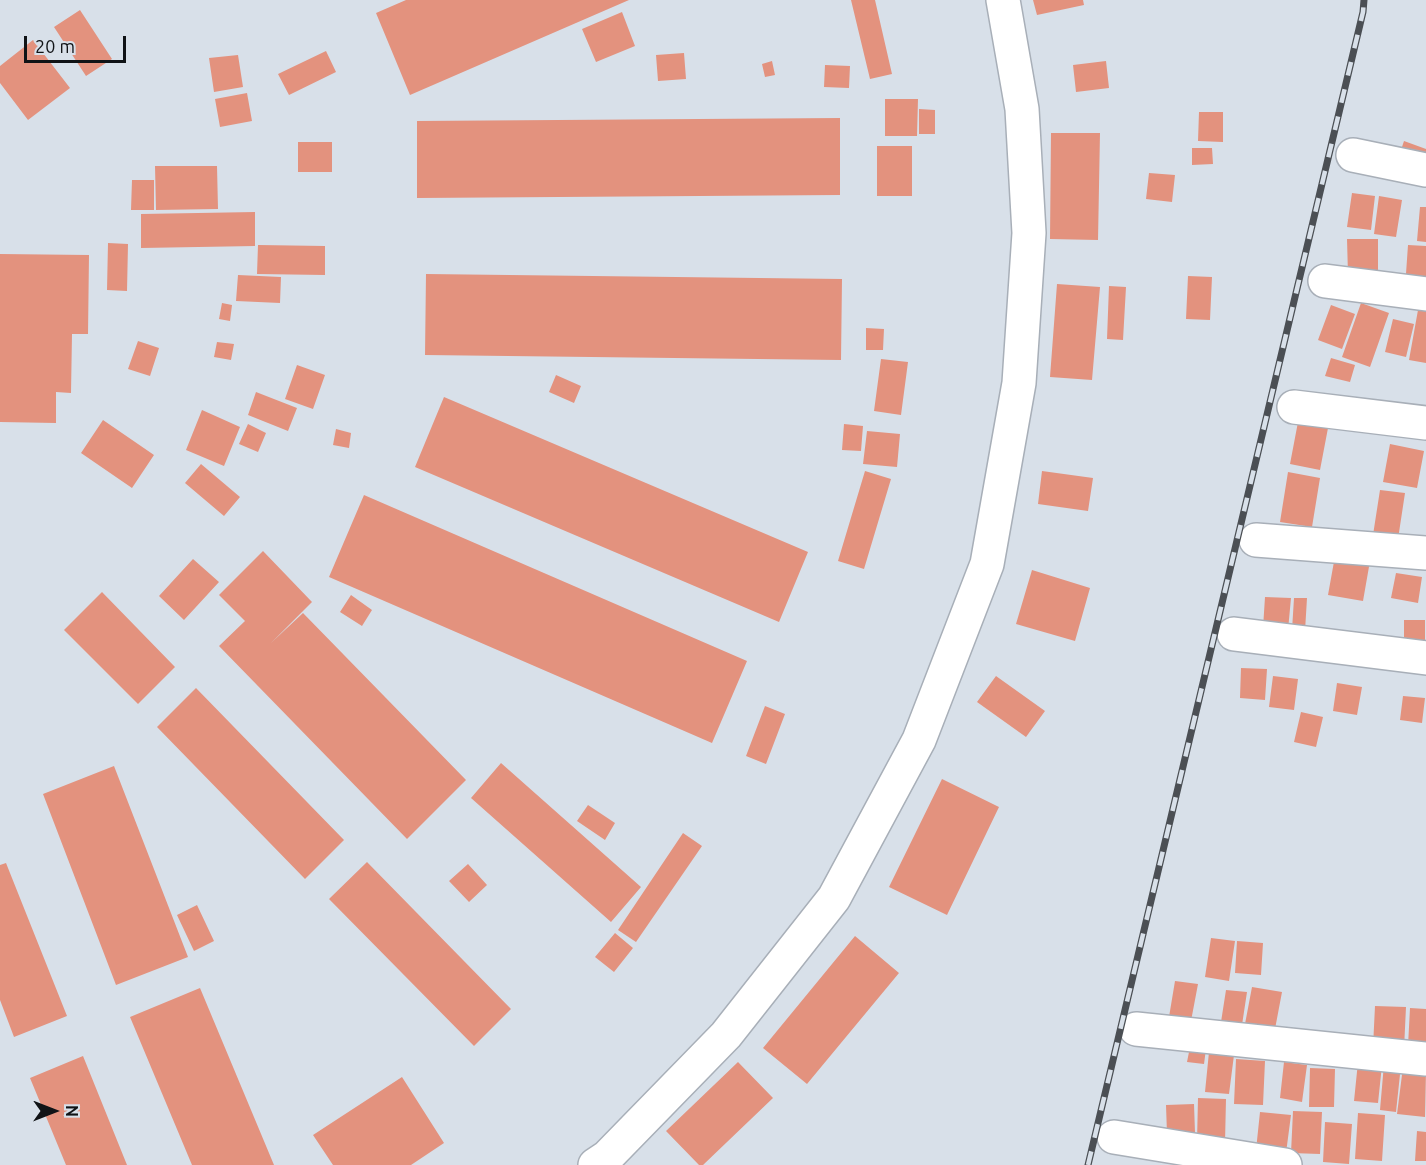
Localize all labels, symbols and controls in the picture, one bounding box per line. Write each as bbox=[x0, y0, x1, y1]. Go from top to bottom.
scale bar bbox=[27, 24, 129, 62]
text: 20 m bbox=[35, 36, 75, 56]
north arrow bbox=[24, 1081, 84, 1141]
text: N bbox=[63, 1105, 81, 1117]

